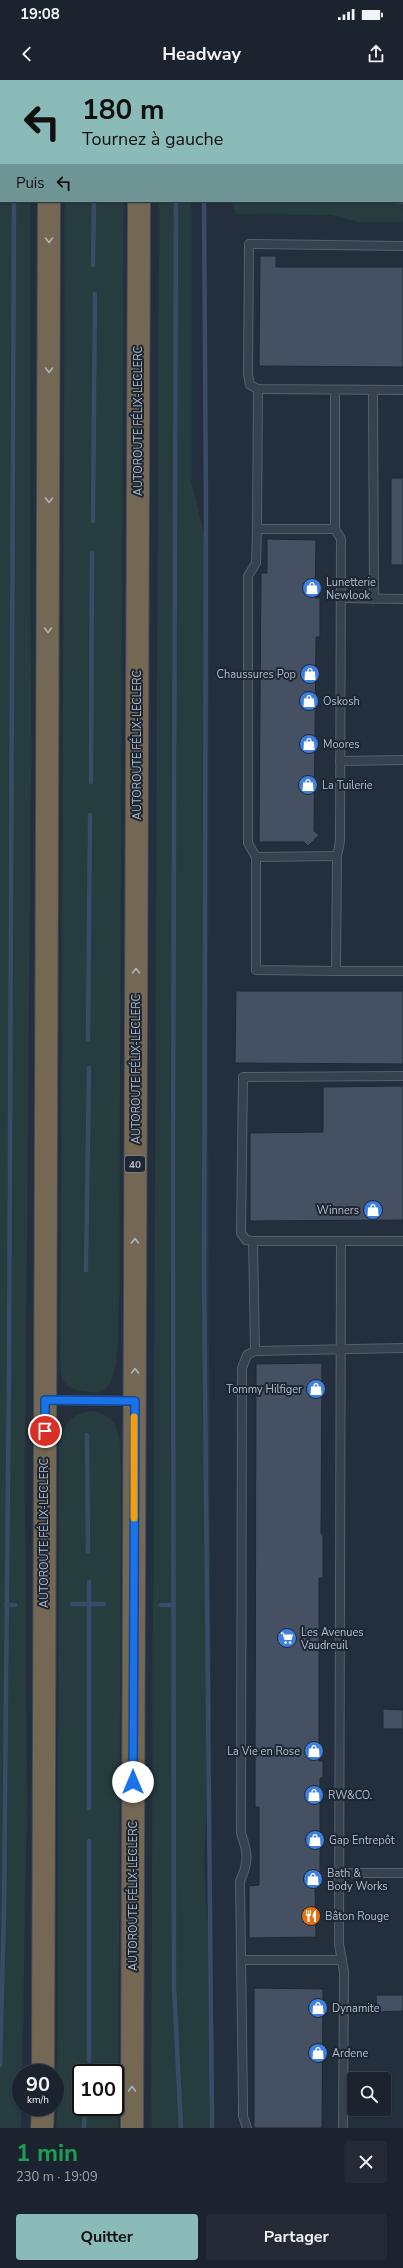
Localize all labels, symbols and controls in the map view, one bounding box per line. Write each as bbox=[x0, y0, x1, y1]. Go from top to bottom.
text: 19:08 bbox=[20, 4, 60, 24]
text: Headway bbox=[162, 42, 241, 66]
icon: back bbox=[16, 43, 38, 65]
icon: share bbox=[365, 43, 387, 65]
text: 180 m bbox=[82, 91, 165, 129]
icon: left bbox=[16, 96, 68, 148]
text: Tournez à gauche bbox=[82, 127, 223, 151]
icon: left bbox=[53, 172, 75, 194]
text: Puis bbox=[16, 173, 45, 193]
one-way arrow bbox=[45, 237, 53, 243]
street label: AUTOROUTE FÉLIX-LECLERC bbox=[130, 346, 146, 496]
one-way arrow bbox=[45, 367, 53, 373]
one-way arrow bbox=[45, 497, 53, 503]
place label: Lunetterie Newlook bbox=[326, 575, 376, 603]
shop icon: Lunetterie Newlook bbox=[301, 577, 323, 599]
one-way arrow bbox=[44, 627, 52, 633]
shop icon: Chaussures Pop bbox=[299, 663, 321, 685]
place label: Chaussures Pop bbox=[217, 667, 296, 682]
street label: AUTOROUTE FÉLIX-LECLERC bbox=[129, 670, 145, 820]
shop icon: Oskosh bbox=[298, 690, 320, 712]
place label: Oskosh bbox=[323, 694, 360, 709]
shop icon: Moores bbox=[298, 733, 320, 755]
place label: Moores bbox=[323, 737, 360, 752]
shop icon: La Tuilerie bbox=[297, 774, 319, 796]
place label: La Tuilerie bbox=[322, 778, 373, 793]
one-way arrow bbox=[132, 968, 140, 974]
street label: AUTOROUTE FÉLIX-LECLERC bbox=[128, 994, 144, 1144]
road number: 40 bbox=[125, 1156, 145, 1172]
shop icon: Winners bbox=[362, 1199, 384, 1221]
place label: Winners bbox=[317, 1203, 359, 1218]
one-way arrow bbox=[131, 1238, 139, 1244]
one-way arrow bbox=[131, 1368, 139, 1374]
shop icon: Tommy Hilfiger bbox=[305, 1378, 327, 1400]
place label: Tommy Hilfiger bbox=[226, 1382, 302, 1397]
pin bbox=[28, 1414, 62, 1448]
icon: arrive bbox=[34, 1420, 56, 1442]
street label: AUTOROUTE FÉLIX-LECLERC bbox=[36, 1458, 52, 1608]
place label: Les Avenues Vaudreuil bbox=[300, 1625, 364, 1653]
supermarket icon: Les Avenues Vaudreuil bbox=[276, 1627, 298, 1649]
shop icon: La Vie en Rose bbox=[303, 1740, 325, 1762]
place label: La Vie en Rose bbox=[227, 1744, 300, 1759]
position arrow bbox=[112, 1761, 154, 1803]
shop icon: RW&CO. bbox=[303, 1784, 325, 1806]
place label: RW&CO. bbox=[328, 1788, 372, 1803]
street label: AUTOROUTE FÉLIX-LECLERC bbox=[125, 1821, 141, 1971]
shop icon: Gap Entrepôt bbox=[304, 1829, 326, 1851]
place label: Gap Entrepôt bbox=[329, 1833, 395, 1848]
place label: Bath & Body Works bbox=[327, 1866, 388, 1894]
shop icon: Bath & Body Works bbox=[302, 1868, 324, 1890]
restaurant icon: Bâton Rouge bbox=[300, 1905, 322, 1927]
place label: Bâton Rouge bbox=[325, 1909, 389, 1924]
shop icon: Dynamite bbox=[307, 1997, 329, 2019]
place label: Dynamite bbox=[332, 2001, 380, 2016]
shop icon: Ardene bbox=[307, 2042, 329, 2064]
place label: Ardene bbox=[332, 2046, 368, 2061]
speed limit sign: 100 bbox=[72, 2064, 124, 2116]
text: 90 bbox=[26, 2071, 50, 2098]
map controls bbox=[347, 2072, 391, 2116]
button: search bbox=[347, 2072, 391, 2116]
one-way arrow bbox=[128, 2086, 136, 2092]
text: km/h bbox=[27, 2093, 49, 2107]
text: 1 min bbox=[16, 2137, 78, 2169]
button: close bbox=[345, 2141, 387, 2183]
text: 230 m · 19:09 bbox=[16, 2168, 98, 2186]
button: Quitter bbox=[16, 2214, 198, 2260]
button: Partager bbox=[206, 2214, 387, 2260]

